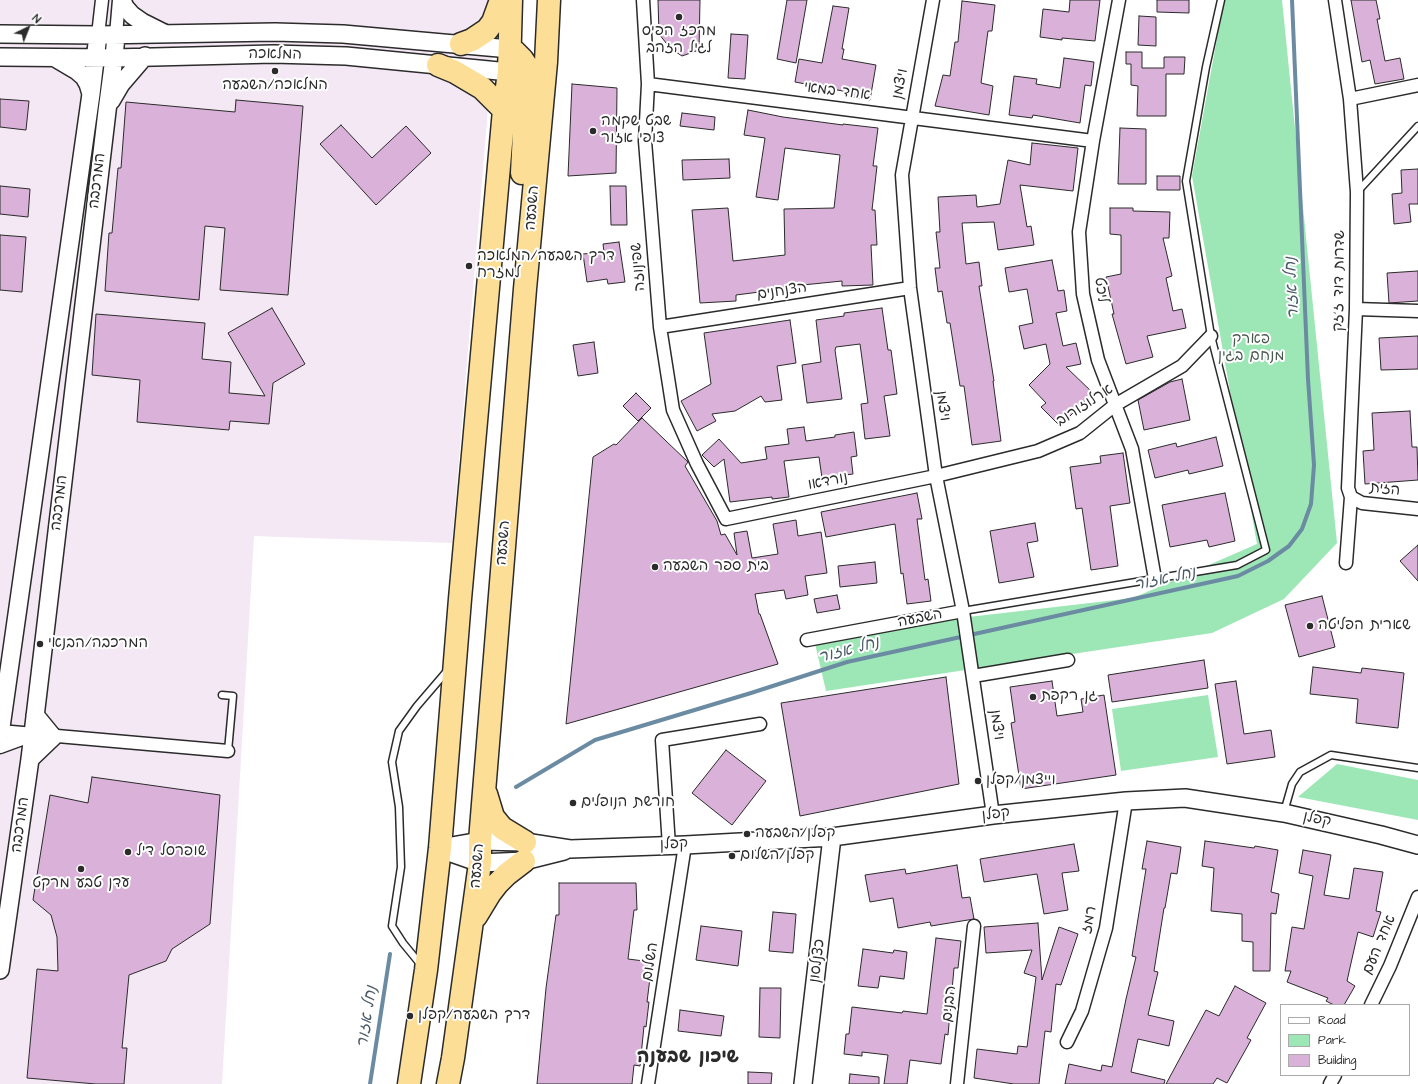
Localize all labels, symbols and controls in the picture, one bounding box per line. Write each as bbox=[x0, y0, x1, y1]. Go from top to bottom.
north arrow bbox=[8, 8, 48, 48]
text: N bbox=[29, 11, 44, 27]
marker: מרכז הפיס לגיל הזהב bbox=[674, 12, 684, 22]
place label: מרכז הפיס לגיל הזהב bbox=[642, 23, 716, 58]
street label: המלאכה bbox=[248, 46, 302, 64]
marker: המלאכה/השבעה bbox=[270, 66, 280, 76]
street label: ויצמן bbox=[889, 67, 913, 101]
place label: המלאכה/השבעה bbox=[222, 77, 328, 95]
street label: אחד במאי bbox=[803, 79, 871, 105]
place label: שבט שקמה צופי אזור bbox=[601, 113, 671, 148]
marker: שבט שקמה צופי אזור bbox=[588, 126, 598, 136]
street label: המרכבה bbox=[86, 152, 110, 210]
street label: השבעה bbox=[522, 185, 544, 231]
street label: שדרות דוד ז'זק bbox=[1330, 230, 1350, 332]
street label: שפינוזה bbox=[628, 242, 650, 292]
place label: דרך השבעה/המלאכה למזרח bbox=[477, 248, 615, 283]
water label: נחל אזור bbox=[1282, 256, 1304, 320]
marker: דרך השבעה/המלאכה למזרח bbox=[464, 261, 474, 271]
street label: ליכט bbox=[1089, 276, 1111, 304]
street label: הצנחנים bbox=[756, 279, 808, 305]
park label: פארק מנחם בגין bbox=[1218, 331, 1284, 366]
street label: ארלוזורוב bbox=[1053, 381, 1117, 431]
street label: ויצמן bbox=[931, 390, 953, 422]
street label: נורדאו bbox=[806, 469, 850, 495]
street label: המרכבה bbox=[48, 474, 72, 532]
street label: הזית bbox=[1369, 479, 1401, 501]
street label: השבעה bbox=[493, 520, 515, 566]
place label: בית ספר השבעה bbox=[663, 558, 769, 576]
marker: בית ספר השבעה bbox=[650, 562, 660, 572]
water label: נחל אזור bbox=[1133, 564, 1197, 596]
street label: השבעה bbox=[896, 606, 944, 632]
place label: שארית הפליטה bbox=[1318, 617, 1411, 635]
marker: שארית הפליטה bbox=[1305, 621, 1315, 631]
water label: נחל אזור bbox=[816, 634, 882, 668]
place label: המרכבה/הבנאי bbox=[48, 635, 148, 653]
marker: המרכבה/הבנאי bbox=[35, 639, 45, 649]
place label: גן רקפת bbox=[1041, 688, 1098, 706]
marker: גן רקפת bbox=[1028, 692, 1038, 702]
street label: ויצמן bbox=[985, 709, 1007, 741]
place label: וייצמן/קפלן bbox=[986, 772, 1056, 790]
marker: וייצמן/קפלן bbox=[973, 776, 983, 786]
place label: חורשת הנופלים bbox=[581, 794, 675, 812]
street label: המרכבה bbox=[8, 796, 34, 854]
marker: חורשת הנופלים bbox=[568, 798, 578, 808]
street label: קפלן bbox=[981, 804, 1011, 826]
street label: קפלן bbox=[1301, 808, 1333, 832]
place label: קפלן/השבעה bbox=[755, 825, 835, 843]
marker: קפלן/השבעה bbox=[742, 829, 752, 839]
street label: קפלן bbox=[660, 836, 688, 854]
place label: שופרסל דיל bbox=[136, 843, 206, 861]
street label: השבעה bbox=[467, 843, 489, 889]
marker: שופרסל דיל bbox=[123, 847, 133, 857]
place label: קפלן/השלום bbox=[740, 847, 814, 865]
marker: קפלן/השלום bbox=[727, 851, 737, 861]
marker: עדן טבע מרקט bbox=[76, 864, 86, 874]
place label: עדן טבע מרקט bbox=[32, 875, 130, 893]
street label: רמז bbox=[1078, 905, 1102, 935]
street label: אחד העם bbox=[1359, 912, 1401, 978]
street label: כצנלסון bbox=[806, 938, 830, 984]
street label: השלום bbox=[639, 941, 663, 983]
water label: נחל אזור bbox=[354, 985, 382, 1049]
street label: הבנים bbox=[939, 985, 961, 1023]
legend bbox=[1280, 1004, 1410, 1076]
place label: דרך השבעה/קפלן bbox=[418, 1007, 530, 1025]
marker: דרך השבעה/קפלן bbox=[405, 1011, 415, 1021]
text: Road bbox=[1318, 1012, 1346, 1029]
text: Park bbox=[1318, 1032, 1346, 1049]
district label: שיכון שבענה bbox=[637, 1047, 739, 1069]
text: Building bbox=[1318, 1052, 1356, 1069]

